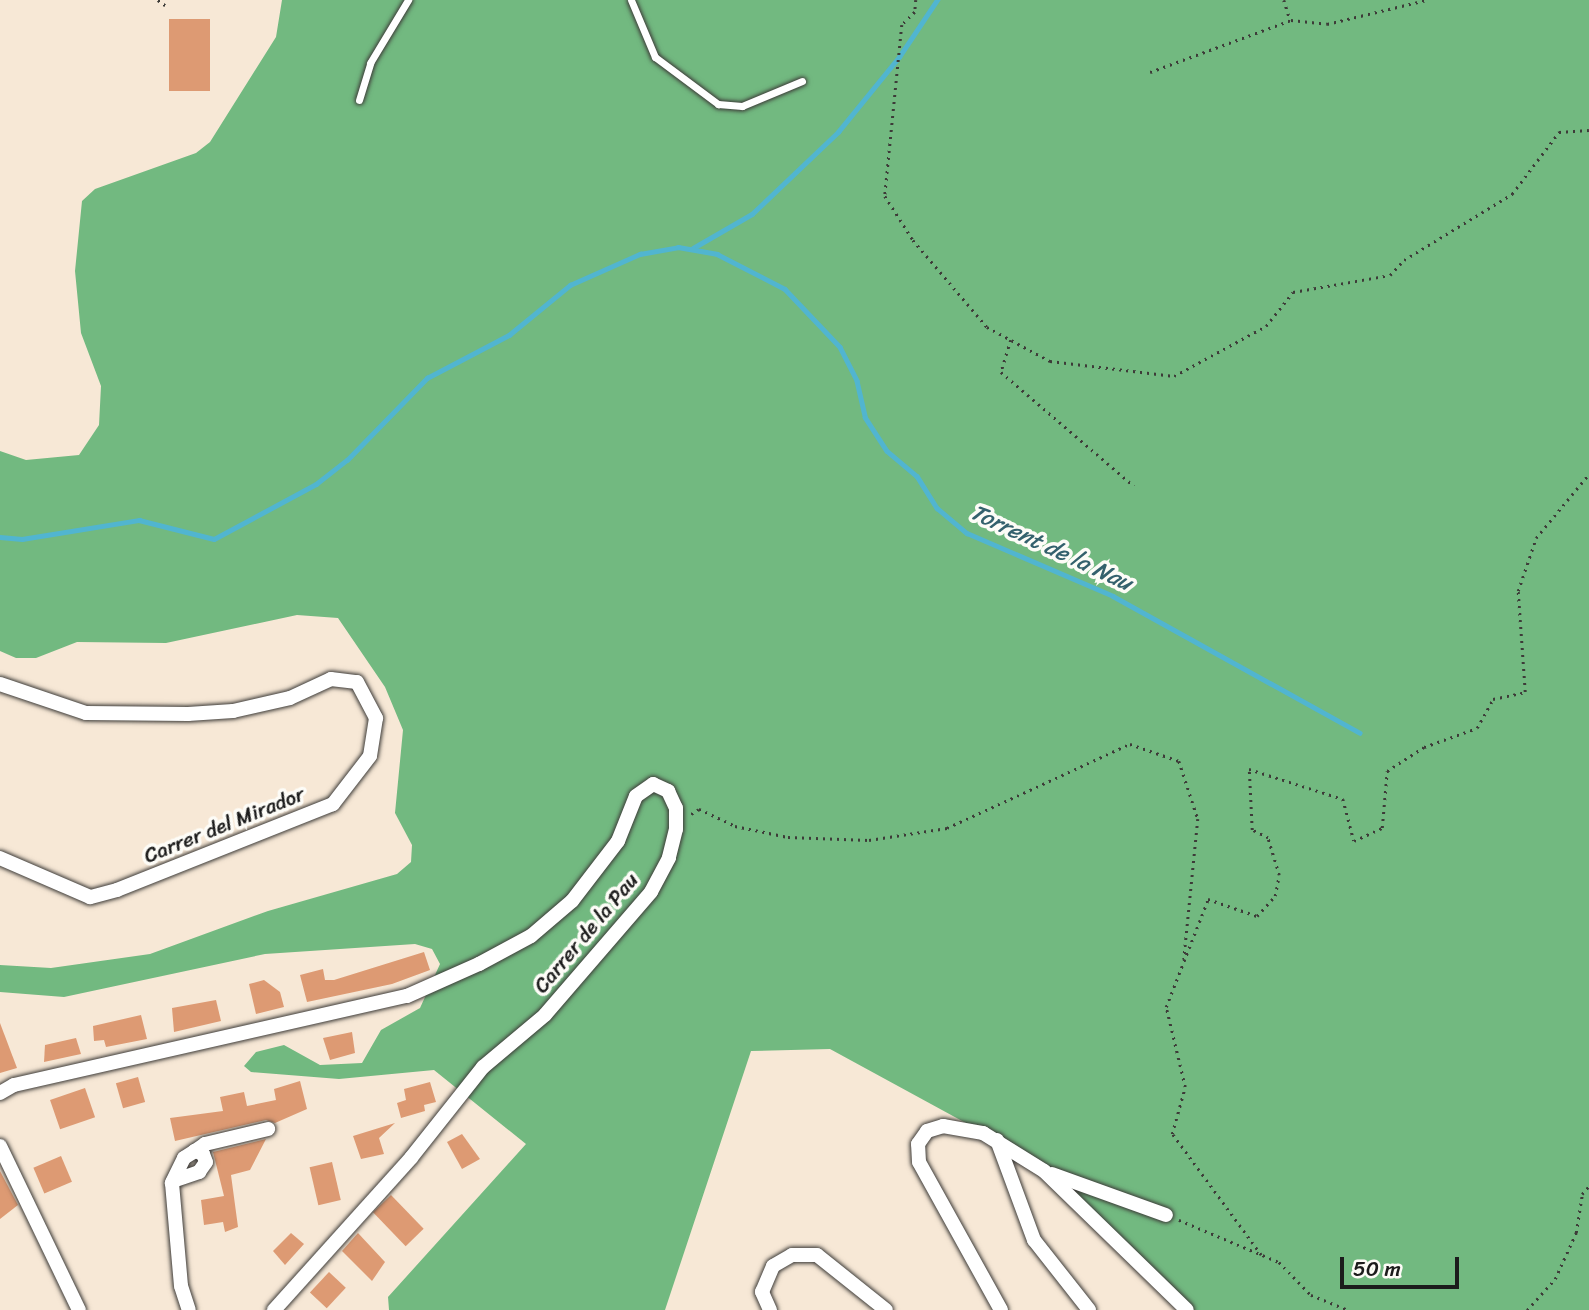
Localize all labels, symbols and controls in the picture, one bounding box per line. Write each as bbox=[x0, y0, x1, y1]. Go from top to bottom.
water label: Torrent de la Nau bbox=[966, 498, 1136, 598]
street label: Carrer del Mirador bbox=[140, 781, 308, 869]
street label: Carrer de la Pau bbox=[528, 868, 644, 998]
scale bar bbox=[1344, 1244, 1463, 1288]
text: 50 m bbox=[1353, 1250, 1401, 1288]

